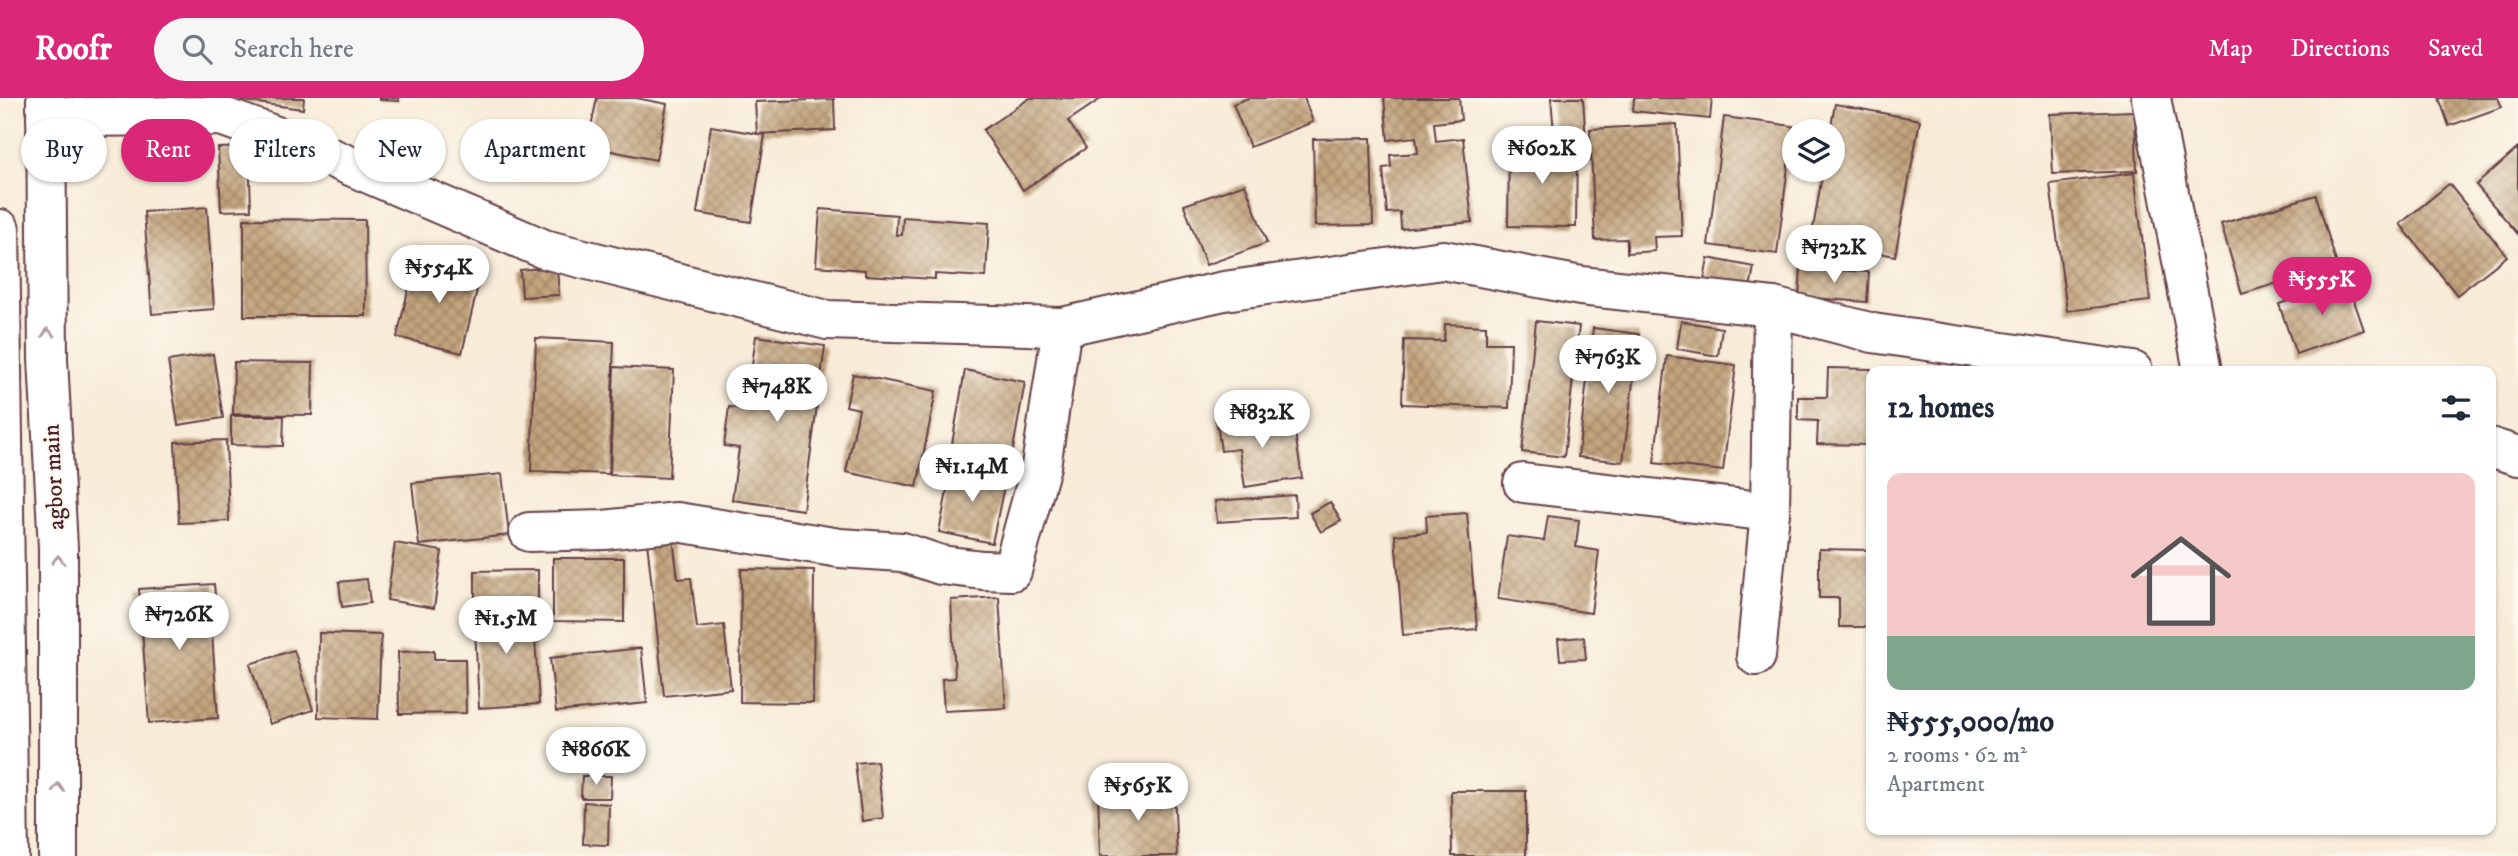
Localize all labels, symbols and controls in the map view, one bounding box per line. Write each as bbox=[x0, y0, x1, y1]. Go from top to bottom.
search box bbox=[154, 18, 644, 81]
text: Roofr bbox=[35, 29, 112, 70]
icon: search bbox=[178, 30, 216, 68]
text: Search here bbox=[234, 33, 354, 66]
text: Map bbox=[2208, 34, 2253, 64]
text: Directions bbox=[2291, 34, 2390, 64]
text: Saved bbox=[2428, 34, 2483, 64]
chip: Buy bbox=[21, 119, 107, 182]
chip: Rent bbox=[121, 119, 215, 182]
chip: Filters bbox=[229, 119, 340, 182]
chip: New bbox=[354, 119, 446, 182]
chip: Apartment bbox=[460, 119, 610, 182]
map controls bbox=[1782, 119, 1845, 182]
button: layers bbox=[1782, 119, 1845, 182]
pin: ₦602K bbox=[1493, 126, 1591, 186]
text: ₦602K bbox=[1508, 134, 1576, 163]
pin: ₦732K bbox=[1785, 226, 1883, 285]
text: ₦732K bbox=[1802, 233, 1866, 262]
pin: ₦554K bbox=[390, 246, 488, 305]
text: ₦554K bbox=[405, 253, 473, 282]
pin: ₦555K bbox=[2273, 258, 2371, 317]
text: ₦555K bbox=[2288, 265, 2356, 294]
one-way arrow bbox=[40, 327, 56, 338]
pin: ₦763K bbox=[1559, 336, 1657, 395]
text: ₦763K bbox=[1575, 343, 1641, 372]
pin: ₦748K bbox=[728, 364, 826, 424]
text: ₦748K bbox=[742, 372, 812, 401]
icon: filters bbox=[2437, 389, 2475, 427]
pin: ₦832K bbox=[1213, 390, 1311, 450]
text: 12 homes bbox=[1887, 390, 1994, 427]
text: ₦832K bbox=[1230, 398, 1294, 427]
street label: agbor main bbox=[36, 423, 72, 531]
pin: ₦1.14M bbox=[915, 444, 1029, 504]
text: ₦1.14M bbox=[935, 452, 1009, 481]
icon: home bbox=[2118, 518, 2244, 644]
one-way arrow bbox=[50, 555, 66, 565]
pin: ₦726K bbox=[130, 592, 228, 652]
pin: ₦1.5M bbox=[457, 596, 555, 656]
text: ₦726K bbox=[145, 600, 213, 629]
text: ₦1.5M bbox=[475, 604, 537, 633]
text: ₦555,000/mo bbox=[1887, 704, 2054, 741]
pin: ₦866K bbox=[547, 728, 645, 787]
text: ₦866K bbox=[562, 735, 630, 764]
text: 2 rooms · 62 m² bbox=[1887, 741, 2027, 770]
pin: ₦565K bbox=[1089, 764, 1187, 823]
text: Apartment bbox=[1887, 770, 1985, 799]
text: ₦565K bbox=[1104, 771, 1172, 800]
one-way arrow bbox=[50, 782, 66, 793]

